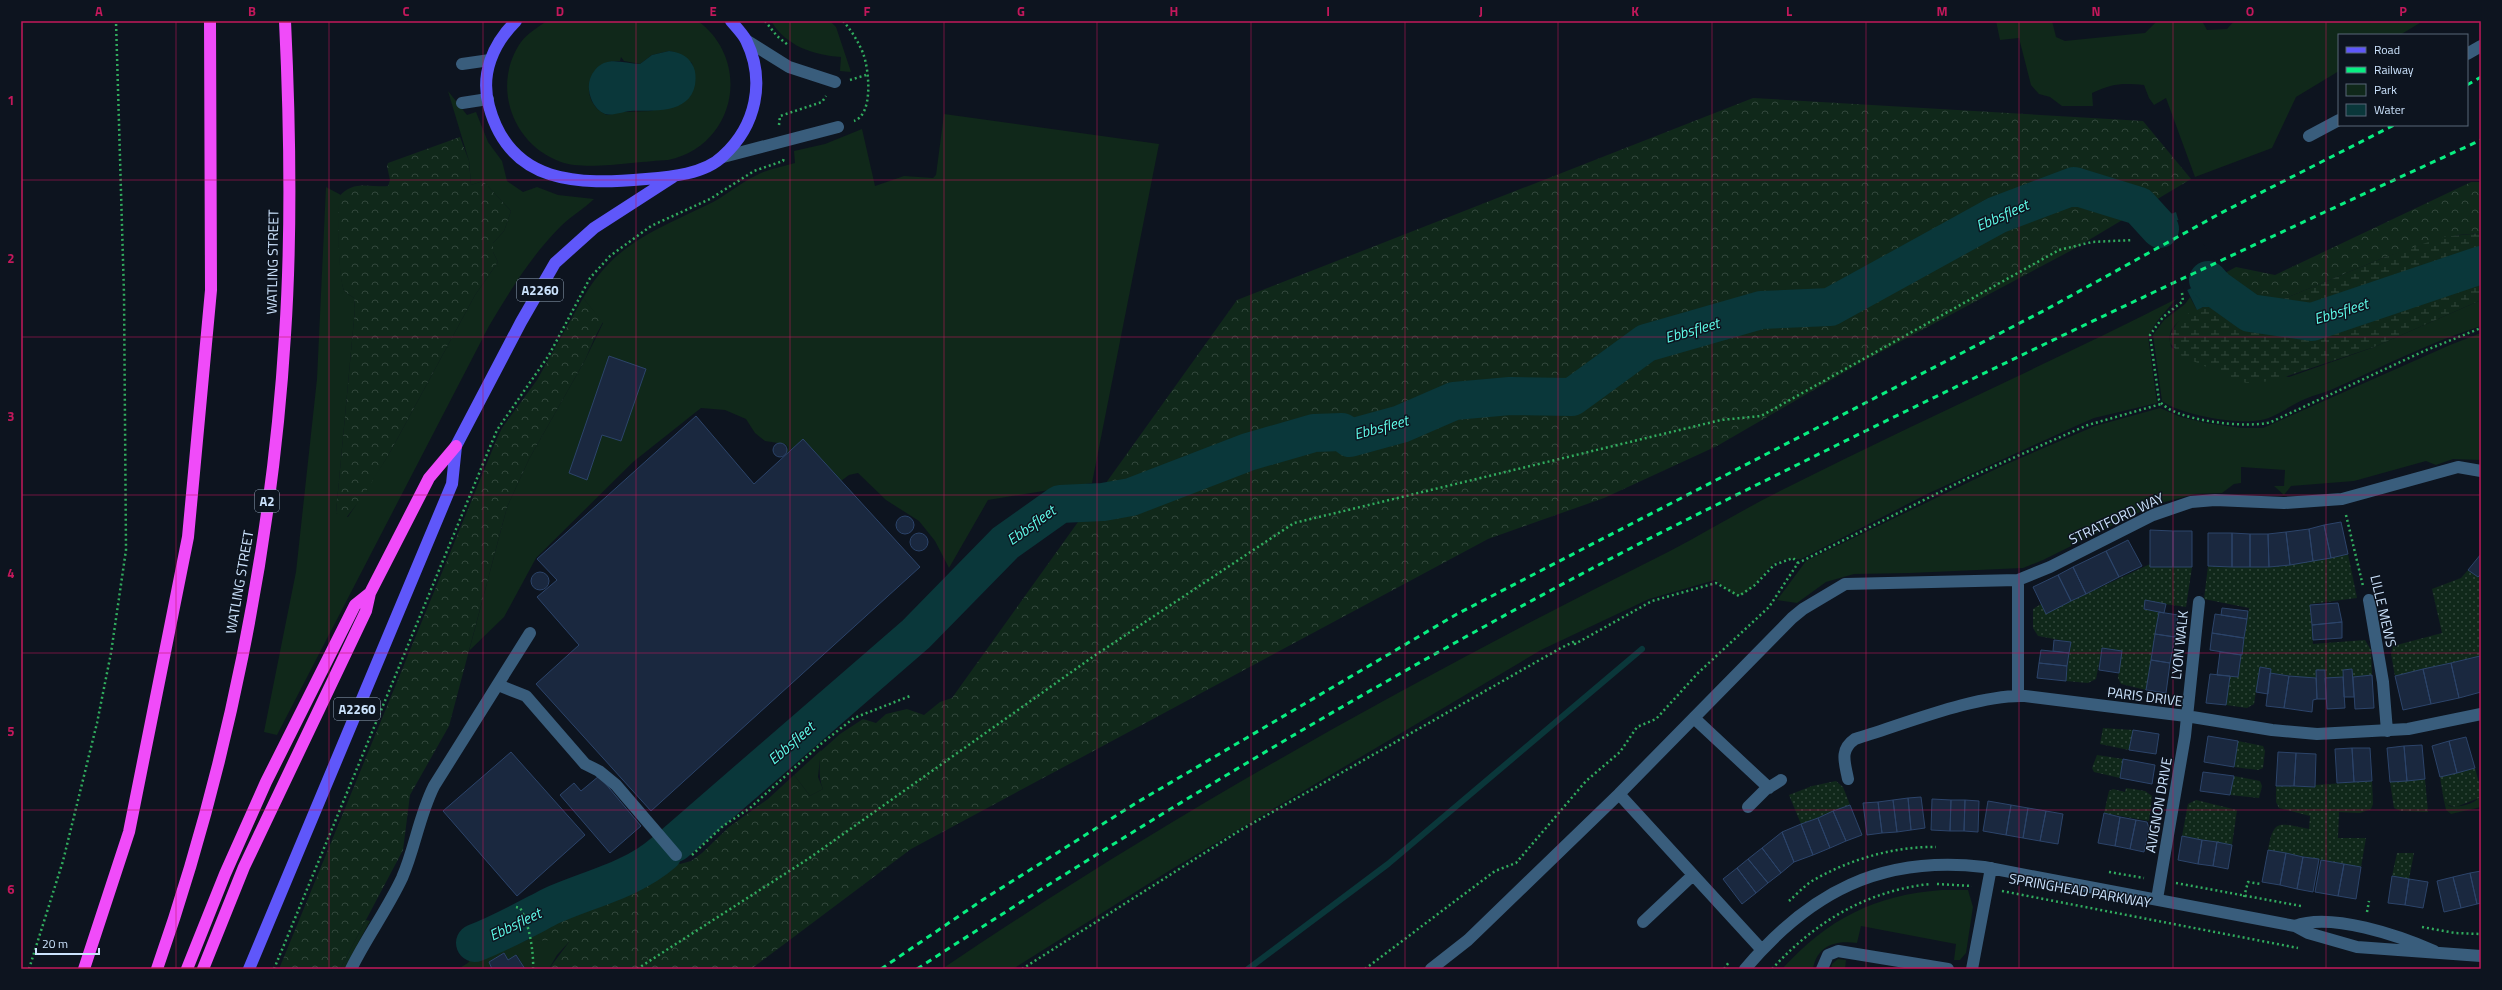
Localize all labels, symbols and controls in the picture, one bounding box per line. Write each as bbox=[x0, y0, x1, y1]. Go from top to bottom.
text: A bbox=[95, 1, 103, 21]
text: B bbox=[248, 1, 256, 21]
text: C bbox=[402, 1, 410, 21]
text: D bbox=[556, 1, 564, 21]
text: E bbox=[709, 1, 717, 21]
text: F bbox=[864, 1, 871, 21]
text: G bbox=[1017, 1, 1025, 21]
text: H bbox=[1170, 1, 1178, 21]
text: I bbox=[1326, 1, 1330, 21]
text: J bbox=[1479, 1, 1483, 21]
text: K bbox=[1631, 1, 1639, 21]
text: L bbox=[1786, 1, 1792, 21]
text: M bbox=[1936, 1, 1948, 21]
text: N bbox=[2091, 1, 2101, 21]
text: O bbox=[2246, 1, 2254, 21]
text: P bbox=[2399, 1, 2407, 21]
legend bbox=[2338, 34, 2468, 126]
text: Road bbox=[2374, 40, 2400, 59]
text: Railway bbox=[2374, 60, 2414, 79]
text: Park bbox=[2374, 80, 2397, 99]
text: 1 bbox=[7, 90, 15, 110]
text: Water bbox=[2374, 100, 2405, 119]
water label: Ebbsfleet bbox=[1972, 192, 2034, 237]
street label: WATLING STREET bbox=[261, 209, 283, 315]
text: 2 bbox=[7, 248, 15, 268]
road number: A2260 bbox=[517, 279, 563, 301]
water label: Ebbsfleet bbox=[2311, 291, 2373, 330]
water label: Ebbsfleet bbox=[1662, 311, 1724, 349]
text: 3 bbox=[7, 406, 15, 426]
water label: Ebbsfleet bbox=[1351, 408, 1413, 445]
street label: STRATFORD WAY bbox=[2065, 487, 2168, 549]
road number: A2 bbox=[255, 490, 279, 512]
water label: Ebbsfleet bbox=[1002, 498, 1062, 551]
street label: WATLING STREET bbox=[220, 528, 259, 635]
text: 4 bbox=[7, 563, 15, 583]
street label: LILLE MEWS bbox=[2365, 573, 2403, 649]
street label: LYON WALK bbox=[2165, 609, 2193, 681]
street label: PARIS DRIVE bbox=[2106, 681, 2184, 711]
road number: A2260 bbox=[334, 698, 380, 720]
water label: Ebbsfleet bbox=[763, 715, 821, 770]
text: 5 bbox=[7, 721, 15, 741]
street label: AVIGNON DRIVE bbox=[2139, 755, 2177, 854]
street label: SPRINGHEAD PARKWAY bbox=[2007, 867, 2153, 913]
text: 6 bbox=[7, 879, 15, 899]
water label: Ebbsfleet bbox=[485, 901, 547, 946]
scale bar bbox=[36, 930, 99, 956]
text: 20 m bbox=[42, 934, 68, 953]

